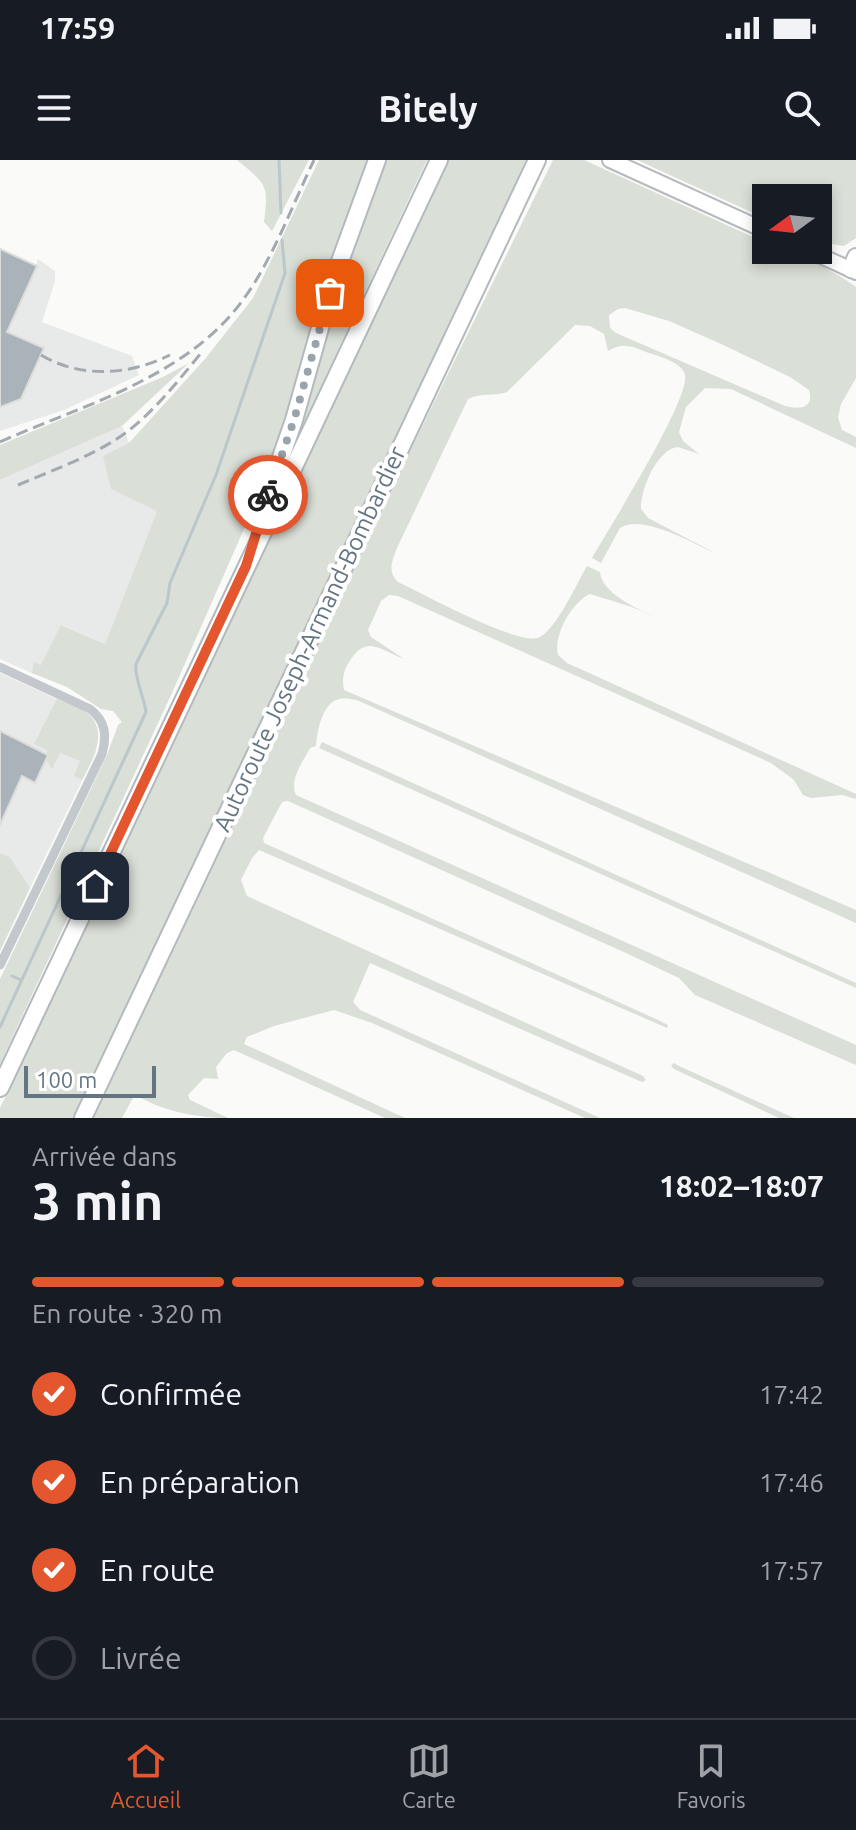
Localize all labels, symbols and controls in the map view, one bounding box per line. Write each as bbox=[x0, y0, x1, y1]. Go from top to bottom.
text: 17:59 bbox=[40, 11, 115, 45]
icon: menu bbox=[32, 86, 76, 130]
icon: search bbox=[780, 86, 824, 130]
text: Bitely bbox=[378, 88, 478, 129]
north arrow bbox=[752, 184, 832, 264]
map controls bbox=[752, 184, 832, 264]
pin bbox=[296, 259, 364, 327]
icon: bag bbox=[308, 271, 352, 315]
street label: Autoroute Joseph-Armand-Bombardier bbox=[208, 442, 411, 836]
courier bbox=[228, 455, 308, 535]
icon: bike bbox=[246, 473, 290, 517]
pin bbox=[61, 852, 129, 920]
icon: home bbox=[73, 864, 117, 908]
scale bar bbox=[24, 1062, 156, 1098]
text: 100 m bbox=[36, 1067, 97, 1092]
text: Arrivée dans bbox=[32, 1142, 177, 1171]
text: 18:02–18:07 bbox=[659, 1169, 824, 1203]
text: 3 min bbox=[32, 1172, 163, 1230]
text: En route · 320 m bbox=[32, 1299, 222, 1328]
icon: check bbox=[32, 1372, 76, 1416]
text: Confirmée bbox=[100, 1377, 242, 1411]
text: 17:42 bbox=[759, 1380, 824, 1409]
icon: check bbox=[32, 1460, 76, 1504]
text: En préparation bbox=[100, 1465, 300, 1499]
text: 17:46 bbox=[759, 1468, 824, 1497]
icon: check bbox=[32, 1548, 76, 1592]
text: En route bbox=[100, 1553, 215, 1587]
text: 17:57 bbox=[759, 1556, 824, 1585]
text: Livrée bbox=[100, 1641, 182, 1675]
tab: Accueil bbox=[110, 1739, 181, 1812]
tab: Carte bbox=[402, 1739, 456, 1812]
tab: Favoris bbox=[677, 1739, 746, 1812]

